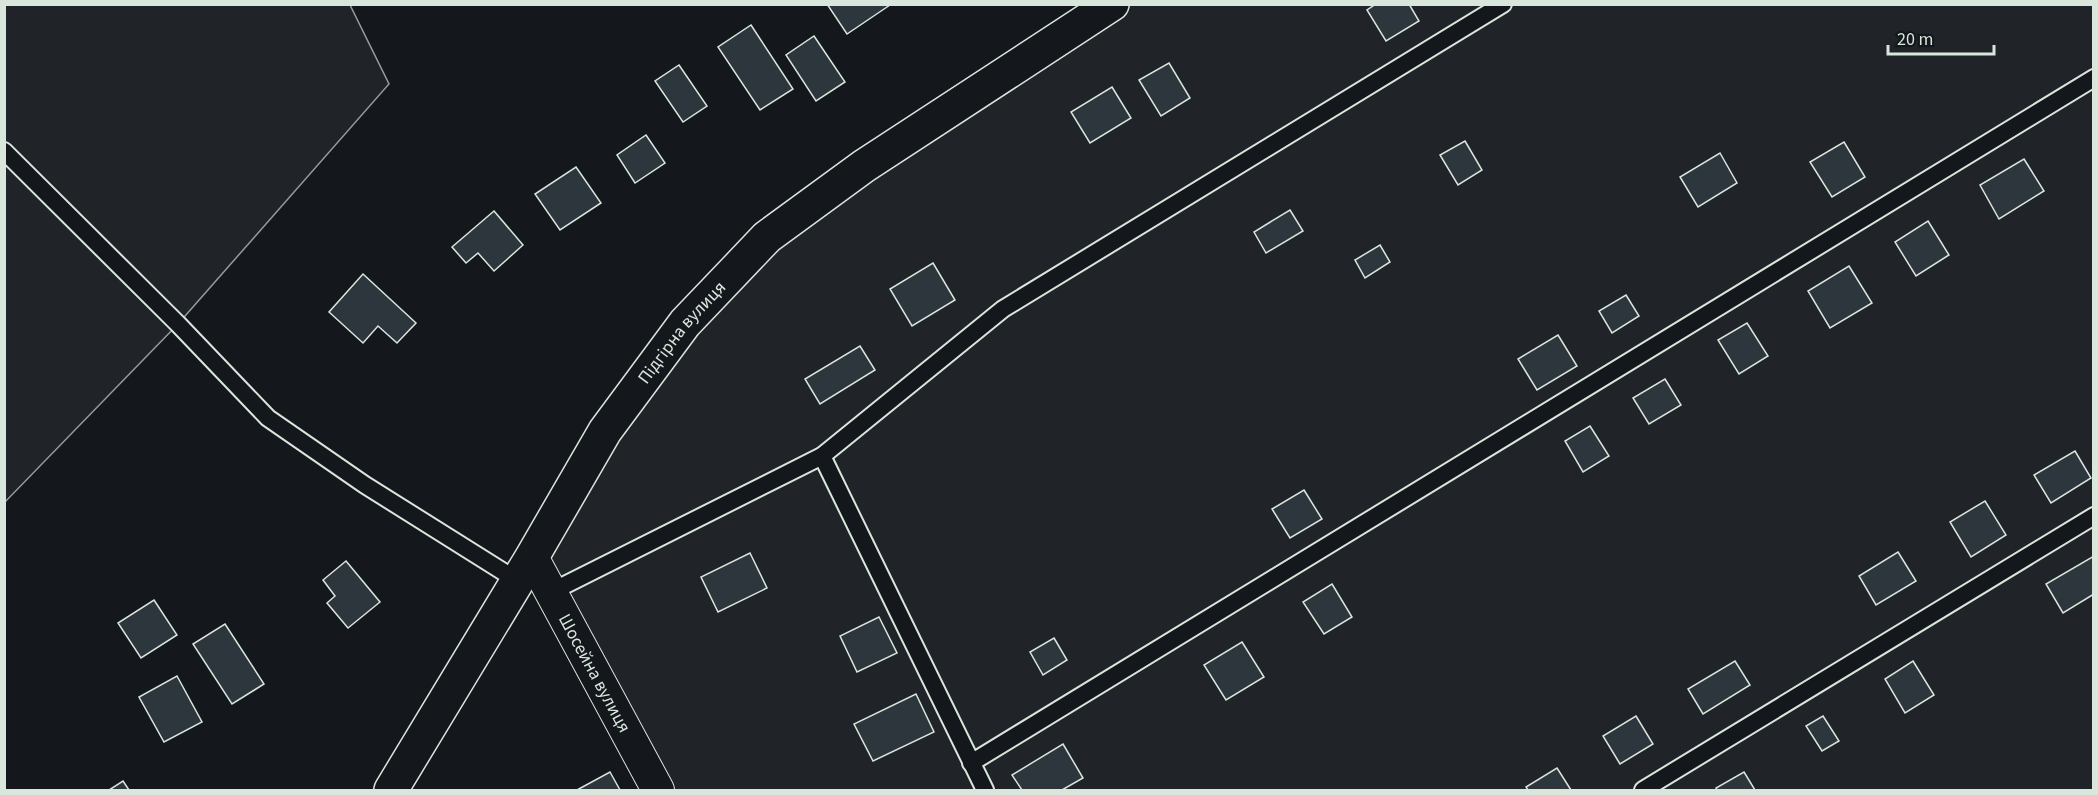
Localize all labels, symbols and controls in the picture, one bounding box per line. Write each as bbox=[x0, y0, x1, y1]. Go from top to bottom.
scale bar bbox=[1888, 18, 1994, 56]
text: 20 m bbox=[1897, 27, 1933, 52]
street label: Підгірна вулиця bbox=[632, 276, 732, 389]
street label: Шосейна вулиця bbox=[552, 609, 637, 737]

